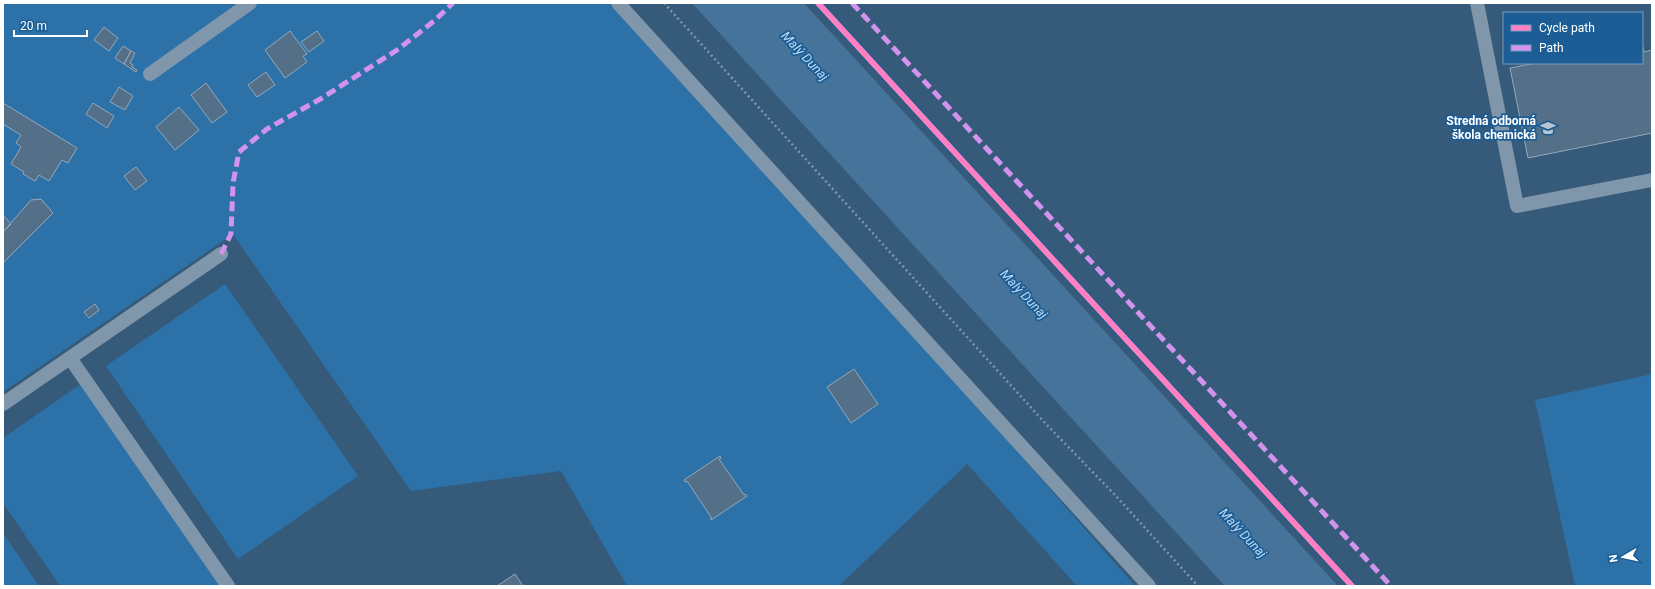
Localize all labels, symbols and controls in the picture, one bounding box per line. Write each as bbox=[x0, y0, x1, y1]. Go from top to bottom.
scale bar bbox=[14, 12, 87, 38]
legend bbox=[1503, 12, 1643, 64]
text: 20 m bbox=[20, 19, 47, 33]
text: Cycle path bbox=[1539, 21, 1595, 35]
water label: Malý Dunaj bbox=[778, 28, 832, 84]
text: Path bbox=[1539, 41, 1564, 55]
place label: Stredná odborná škola chemická bbox=[1446, 114, 1537, 142]
school or university icon: Stredná odborná škola chemická bbox=[1539, 119, 1557, 137]
water label: Malý Dunaj bbox=[997, 266, 1051, 322]
water label: Malý Dunaj bbox=[1216, 505, 1270, 561]
north arrow bbox=[1603, 537, 1643, 577]
text: N bbox=[1607, 553, 1621, 563]

